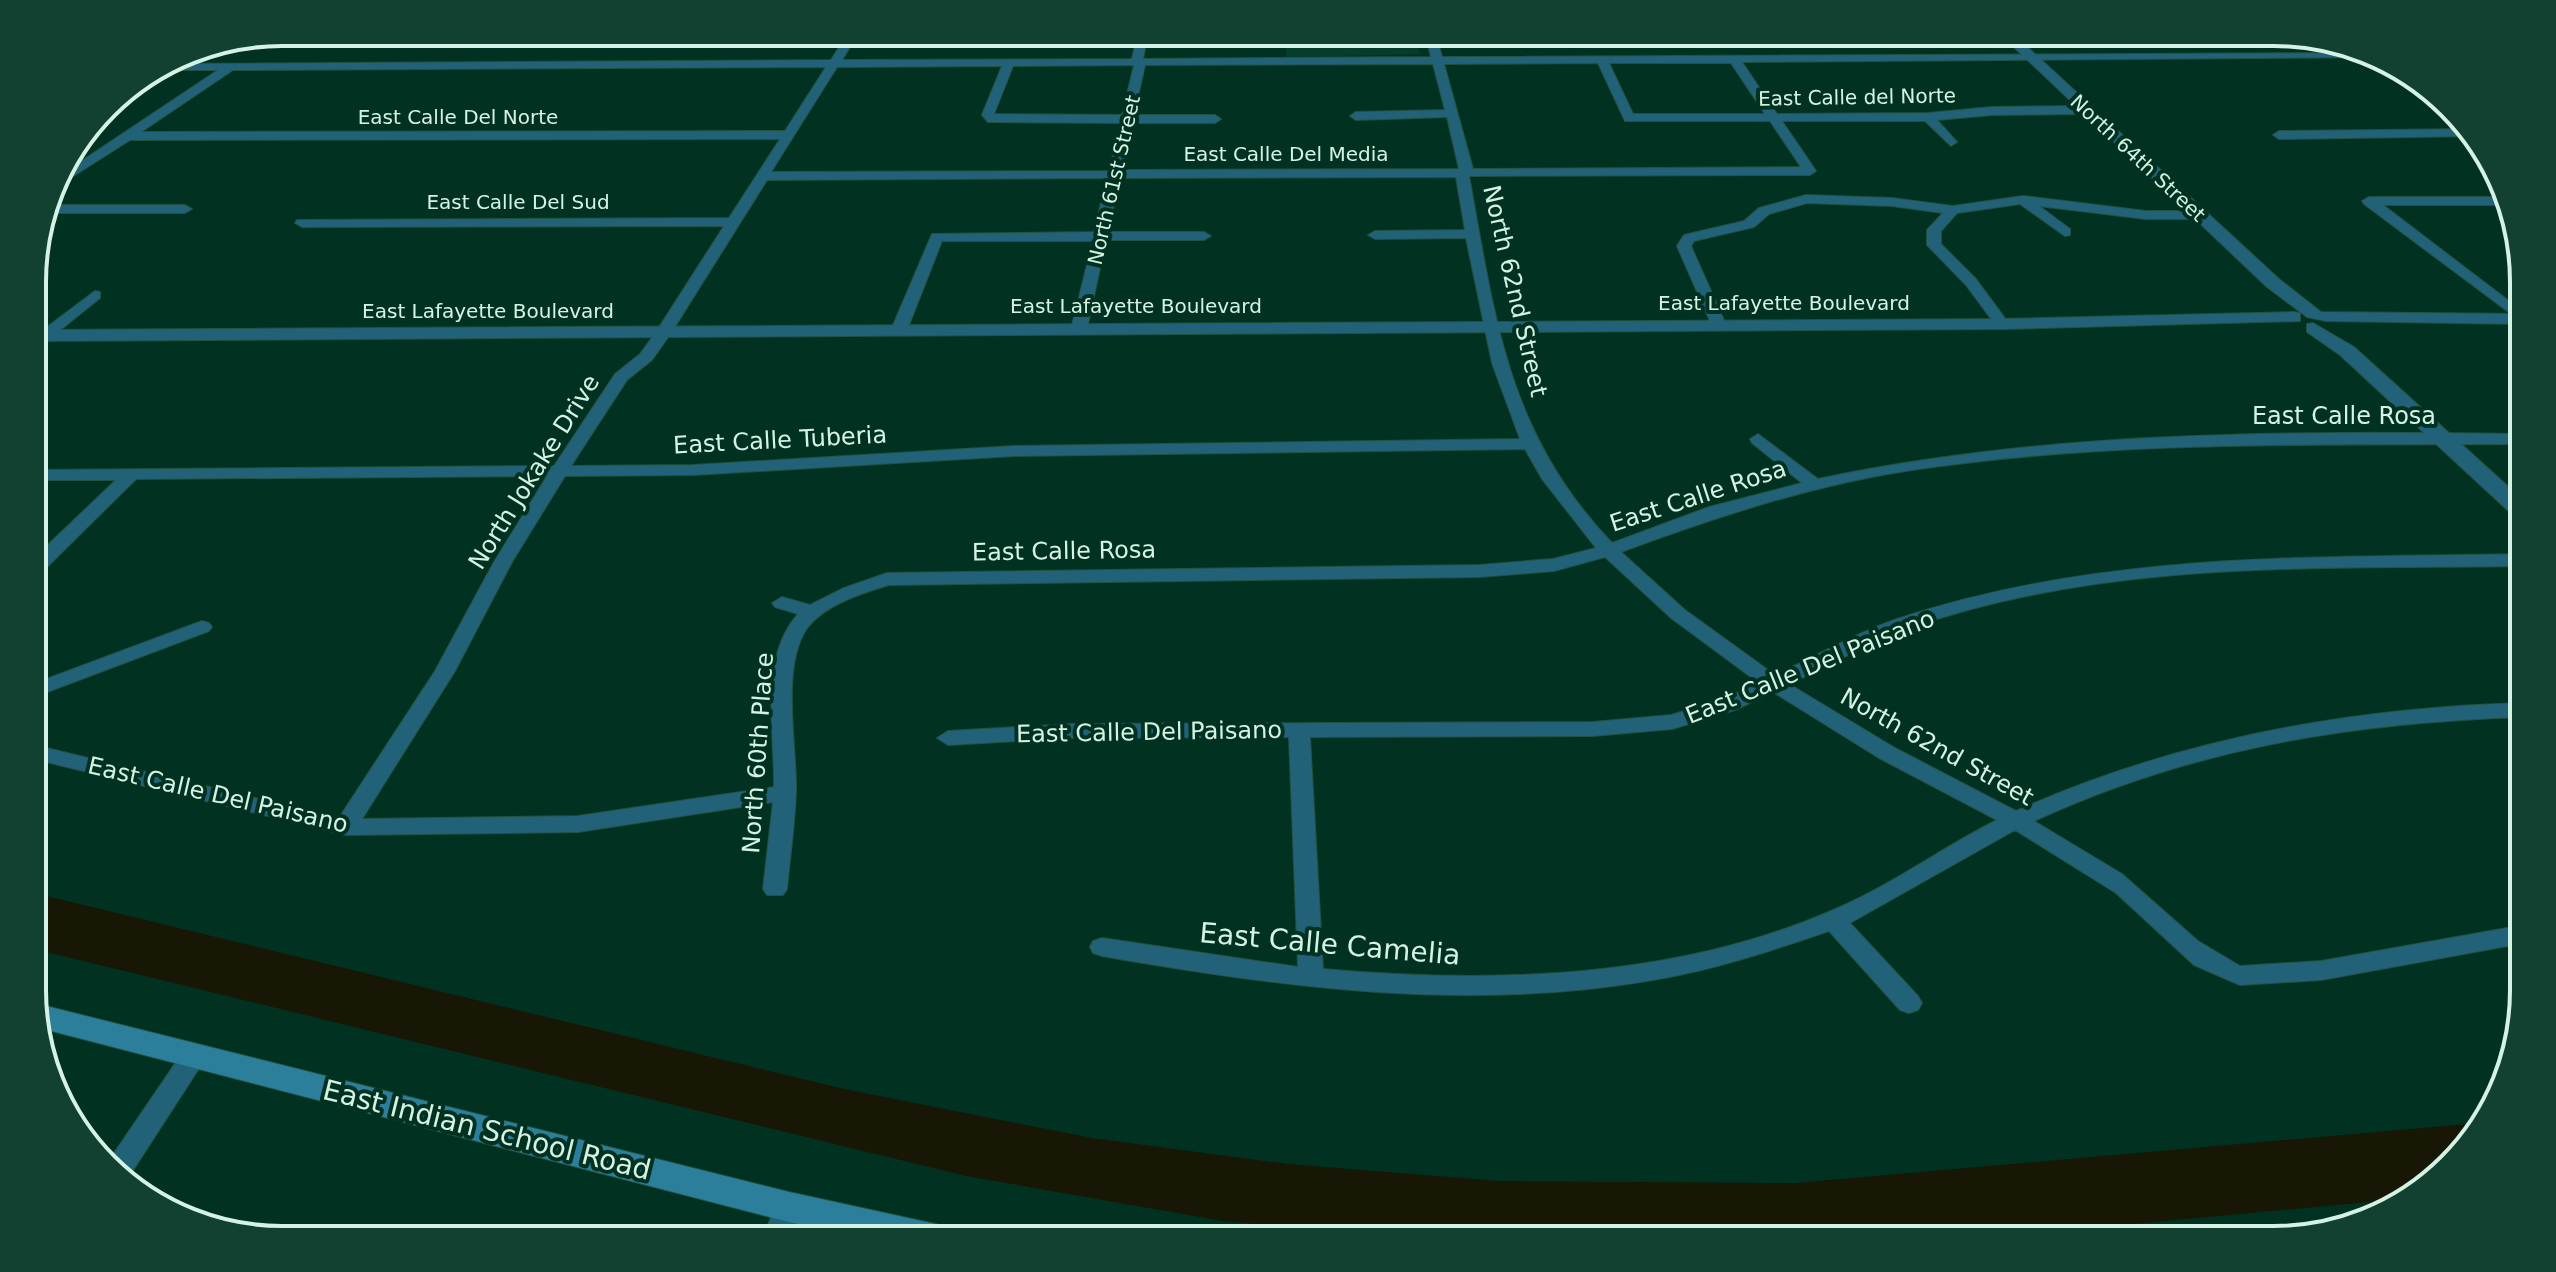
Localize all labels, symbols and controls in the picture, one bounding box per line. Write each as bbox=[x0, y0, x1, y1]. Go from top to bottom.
street label: East Calle del Norte bbox=[1758, 83, 1956, 111]
street label: North 64th Street bbox=[2066, 89, 2210, 227]
street label: North 61st Street bbox=[1083, 93, 1145, 267]
street label: East Calle Del Norte bbox=[358, 105, 558, 129]
street label: East Calle Del Media bbox=[1183, 142, 1389, 166]
street label: North 62nd Street bbox=[1477, 182, 1553, 400]
street label: East Calle Del Sud bbox=[426, 190, 610, 214]
street label: East Lafayette Boulevard bbox=[1658, 291, 1910, 315]
street label: East Lafayette Boulevard bbox=[1010, 294, 1262, 318]
street label: East Lafayette Boulevard bbox=[362, 299, 614, 323]
street label: North Jokake Drive bbox=[463, 370, 605, 574]
street label: East Calle Rosa bbox=[2252, 402, 2436, 430]
street label: East Calle Tuberia bbox=[672, 420, 888, 460]
street label: East Calle Rosa bbox=[1606, 454, 1790, 538]
street label: East Calle Rosa bbox=[972, 535, 1156, 567]
street label: East Calle Del Paisano bbox=[1681, 604, 1939, 730]
street label: North 60th Place bbox=[737, 652, 779, 854]
street label: North 62nd Street bbox=[1836, 682, 2038, 812]
street label: East Calle Del Paisano bbox=[1016, 716, 1282, 748]
street label: East Calle Del Paisano bbox=[85, 751, 351, 839]
street label: East Calle Camelia bbox=[1198, 916, 1462, 972]
street label: East Indian School Road bbox=[320, 1073, 654, 1187]

